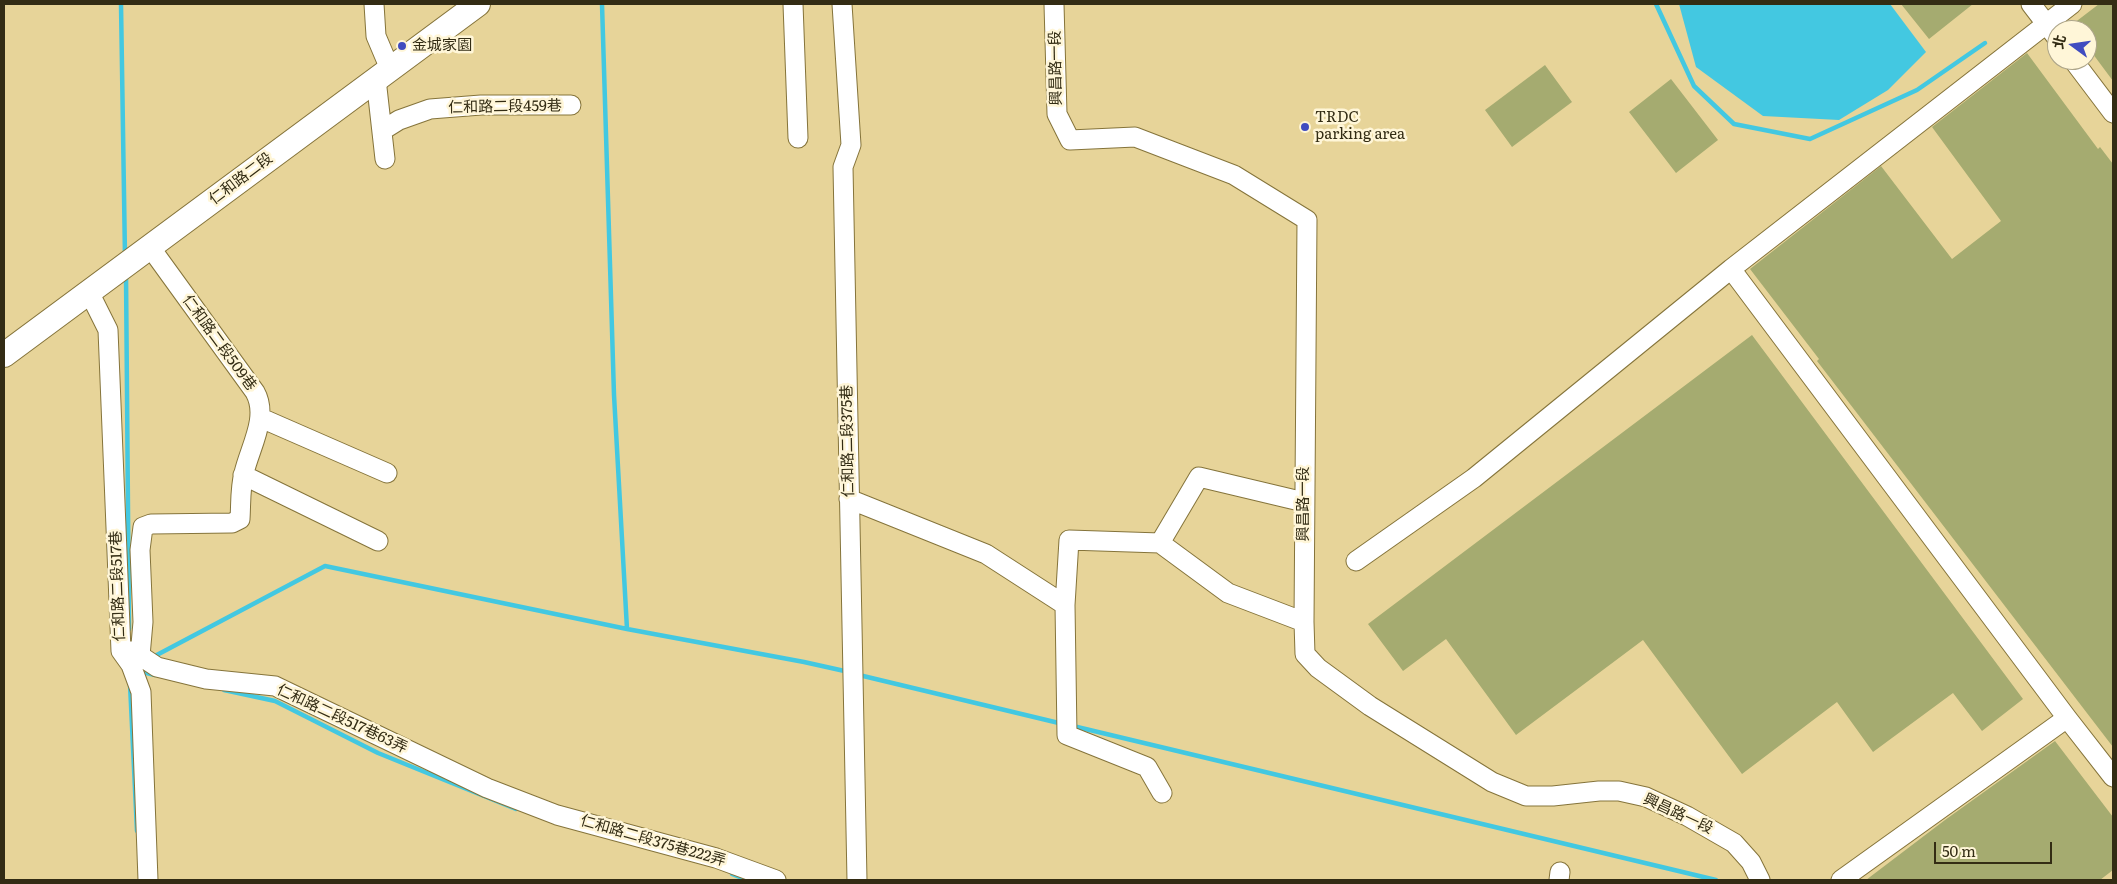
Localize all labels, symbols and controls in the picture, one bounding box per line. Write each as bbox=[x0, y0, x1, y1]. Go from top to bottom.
north arrow bbox=[2047, 20, 2097, 70]
street label: 興昌路一段 bbox=[1046, 30, 1066, 106]
text: 北 bbox=[2047, 32, 2070, 51]
place label: 金城家園 bbox=[412, 37, 472, 55]
marker: 金城家園 bbox=[396, 40, 408, 52]
street label: 仁和路二段459巷 bbox=[448, 97, 562, 117]
place label: TRDC parking area bbox=[1315, 109, 1405, 144]
marker: TRDC parking area bbox=[1299, 121, 1311, 133]
street label: 仁和路二段 bbox=[206, 149, 276, 209]
street label: 仁和路二段509巷 bbox=[178, 292, 260, 394]
street label: 仁和路二段375巷 bbox=[838, 385, 858, 497]
street label: 興昌路一段 bbox=[1295, 467, 1313, 541]
street label: 仁和路二段517巷 bbox=[107, 530, 129, 642]
street label: 仁和路二段517巷63弄 bbox=[274, 681, 410, 757]
street label: 興昌路一段 bbox=[1640, 790, 1716, 838]
street label: 仁和路二段375巷222弄 bbox=[578, 812, 728, 870]
scale bar bbox=[1937, 832, 2054, 864]
text: 50 m bbox=[1942, 839, 1976, 862]

